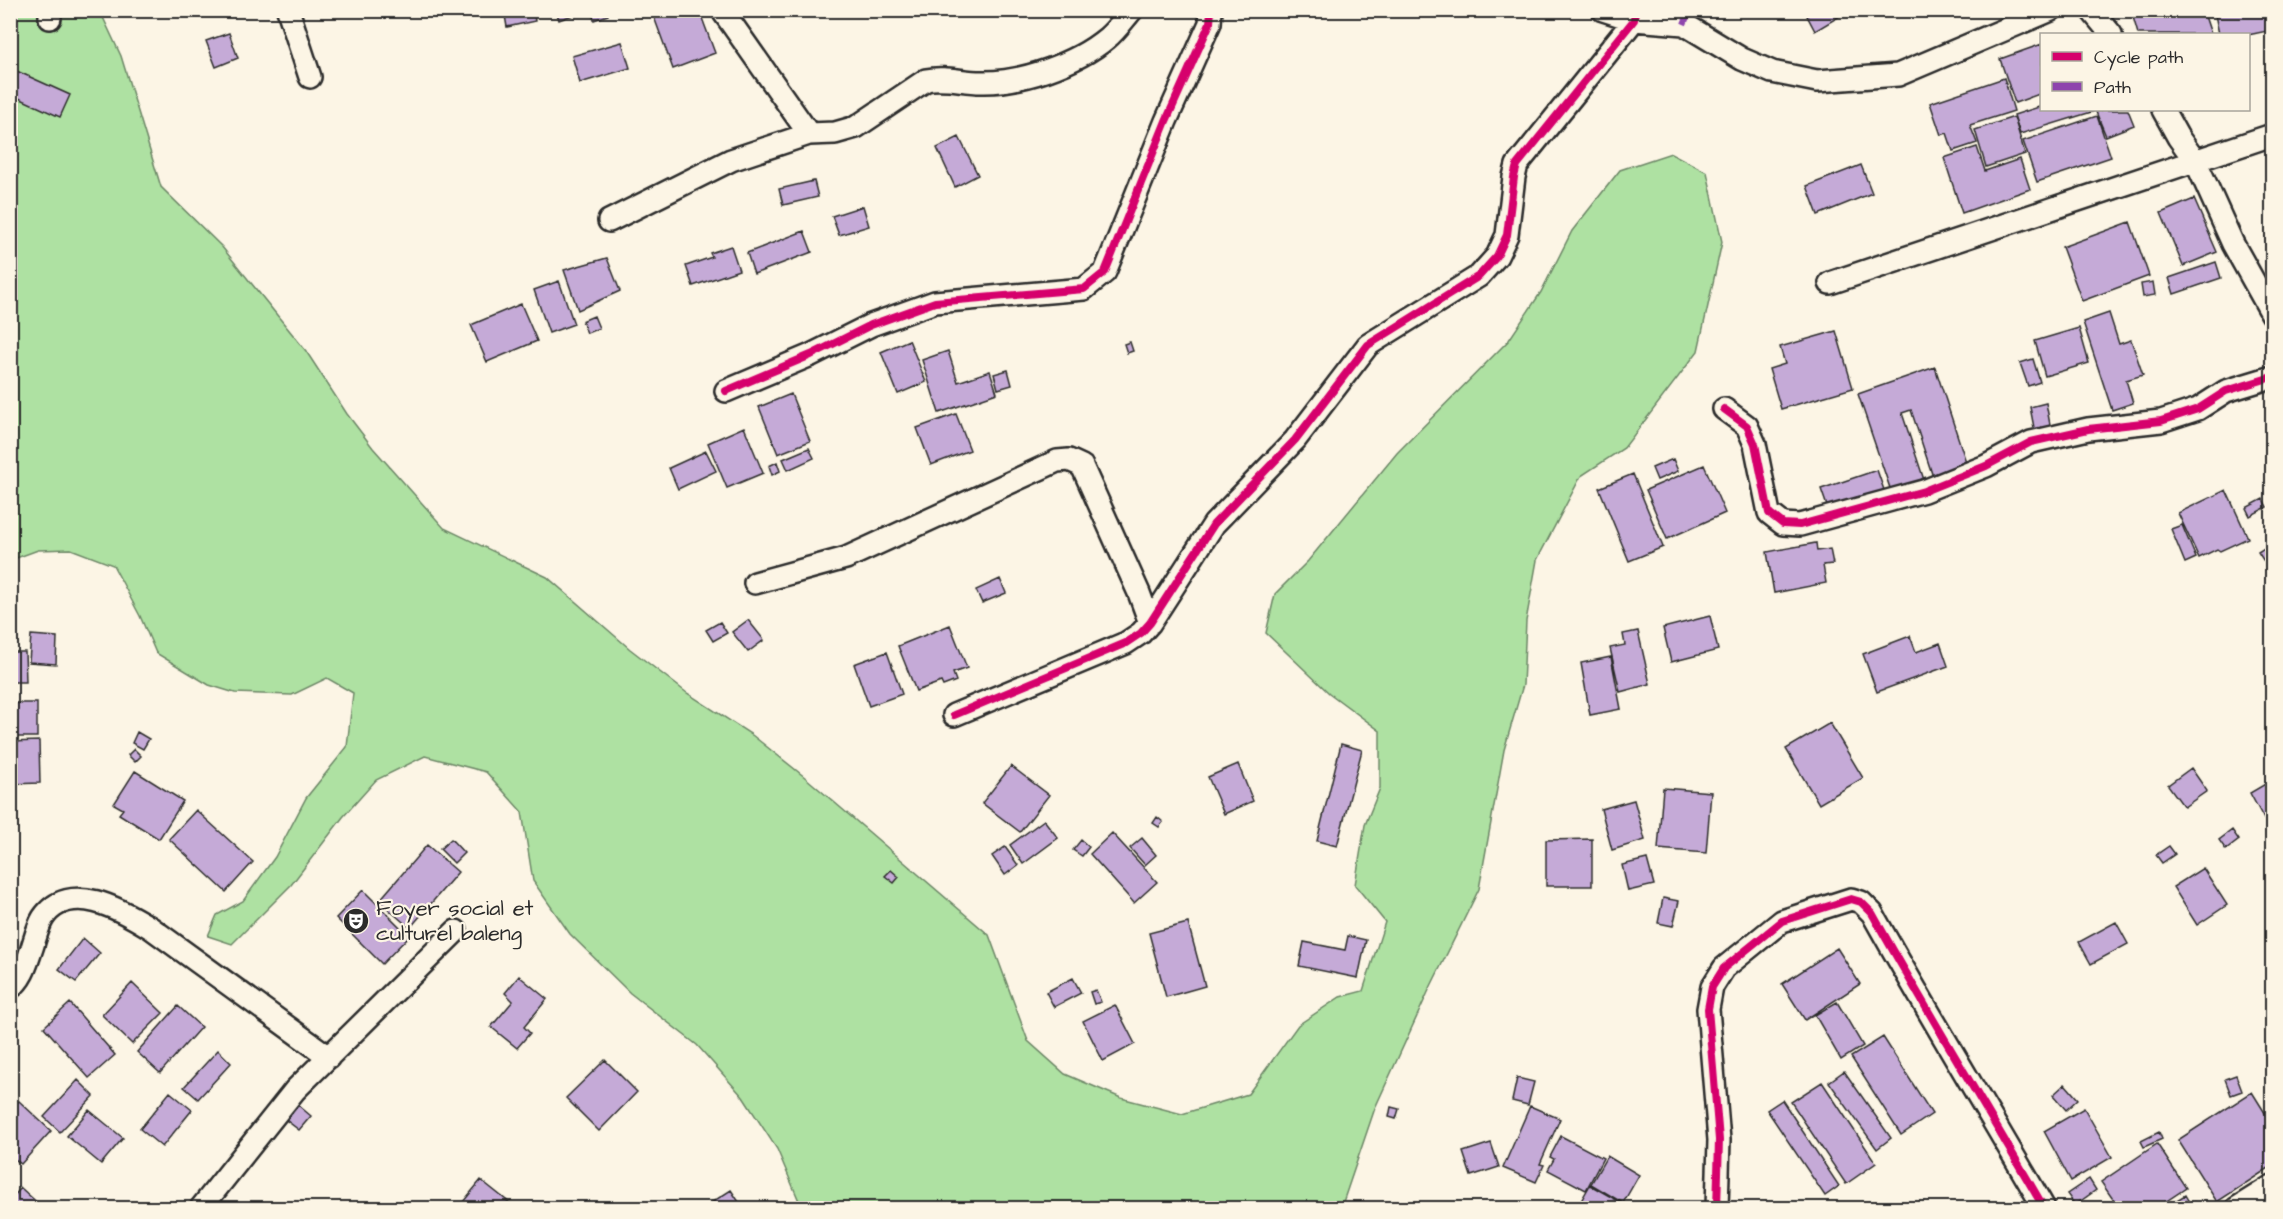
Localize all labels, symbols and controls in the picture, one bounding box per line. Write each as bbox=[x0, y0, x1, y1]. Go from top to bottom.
legend bbox=[2040, 33, 2250, 111]
text: Cycle path bbox=[2094, 45, 2183, 71]
text: Path bbox=[2094, 75, 2131, 100]
place label: Foyer social et culturel baleng bbox=[376, 893, 534, 950]
theatre icon: Foyer social et culturel baleng bbox=[341, 906, 371, 936]

